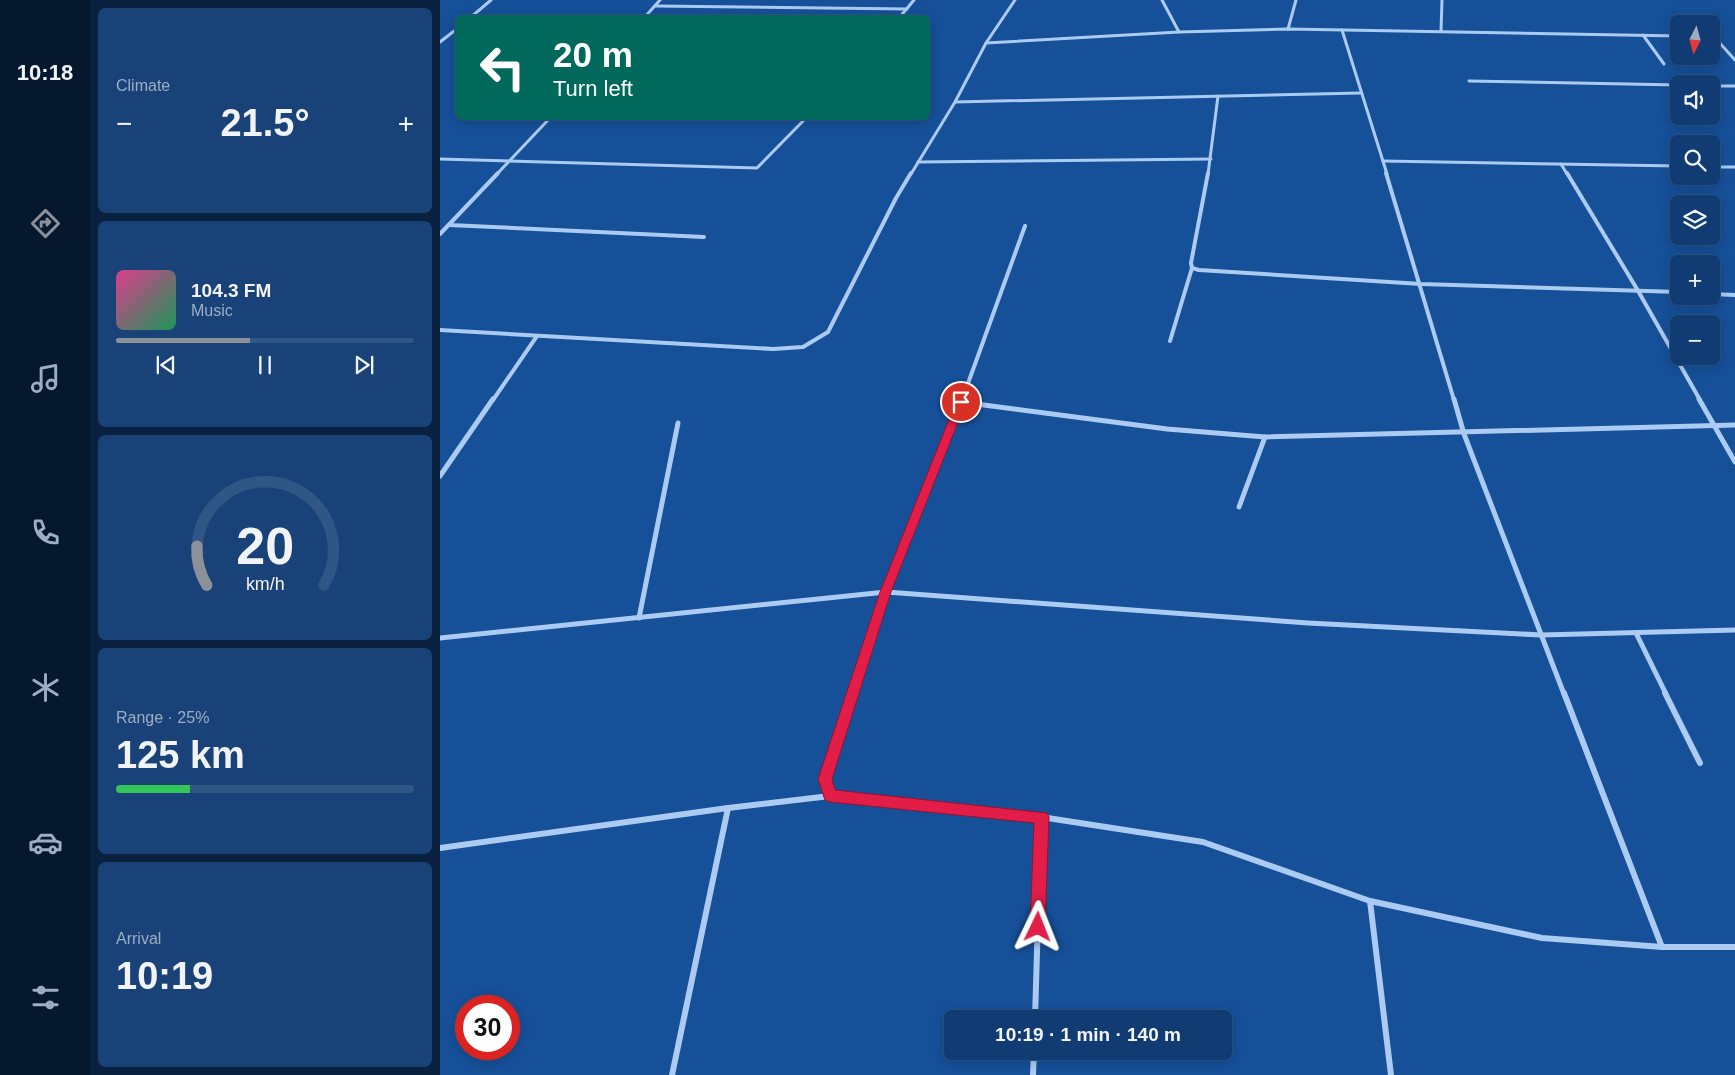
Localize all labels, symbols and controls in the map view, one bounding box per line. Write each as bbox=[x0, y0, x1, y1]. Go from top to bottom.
north arrow bbox=[1670, 15, 1720, 65]
map controls bbox=[1670, 15, 1720, 365]
icon: left bbox=[470, 35, 535, 100]
text: 20 m bbox=[553, 35, 633, 74]
text: 10:18 bbox=[17, 60, 73, 85]
button: sound bbox=[1670, 75, 1720, 125]
text: Turn left bbox=[553, 76, 633, 101]
text: Climate bbox=[116, 77, 170, 94]
text: 21.5° bbox=[220, 102, 310, 144]
text: − bbox=[116, 108, 132, 139]
text: + bbox=[398, 108, 414, 139]
button: search bbox=[1670, 135, 1720, 185]
button: layers bbox=[1670, 195, 1720, 245]
icon: directions bbox=[28, 206, 63, 241]
button: + bbox=[1670, 255, 1720, 305]
text: 104.3 FM bbox=[191, 280, 271, 301]
text: Music bbox=[191, 302, 233, 319]
button: − bbox=[1670, 315, 1720, 365]
icon: previous bbox=[152, 351, 180, 379]
icon: pause bbox=[251, 351, 279, 379]
icon: next bbox=[350, 351, 378, 379]
icon: music bbox=[28, 361, 63, 396]
pin bbox=[940, 381, 982, 423]
icon: arrive bbox=[947, 388, 975, 416]
icon: phone bbox=[28, 515, 63, 550]
text: 20 bbox=[236, 517, 294, 575]
text: km/h bbox=[246, 574, 284, 594]
icon: climate bbox=[28, 670, 63, 705]
text: Range · 25% bbox=[116, 709, 209, 726]
text: 125 km bbox=[116, 734, 245, 776]
icon: car bbox=[28, 825, 63, 860]
position arrow bbox=[1011, 900, 1063, 952]
text: Arrival bbox=[116, 930, 161, 947]
text: 10:19 bbox=[116, 955, 213, 997]
icon: filters bbox=[28, 980, 63, 1015]
speed limit sign: 30 bbox=[455, 995, 520, 1060]
text: 10:19 · 1 min · 140 m bbox=[995, 1024, 1181, 1045]

